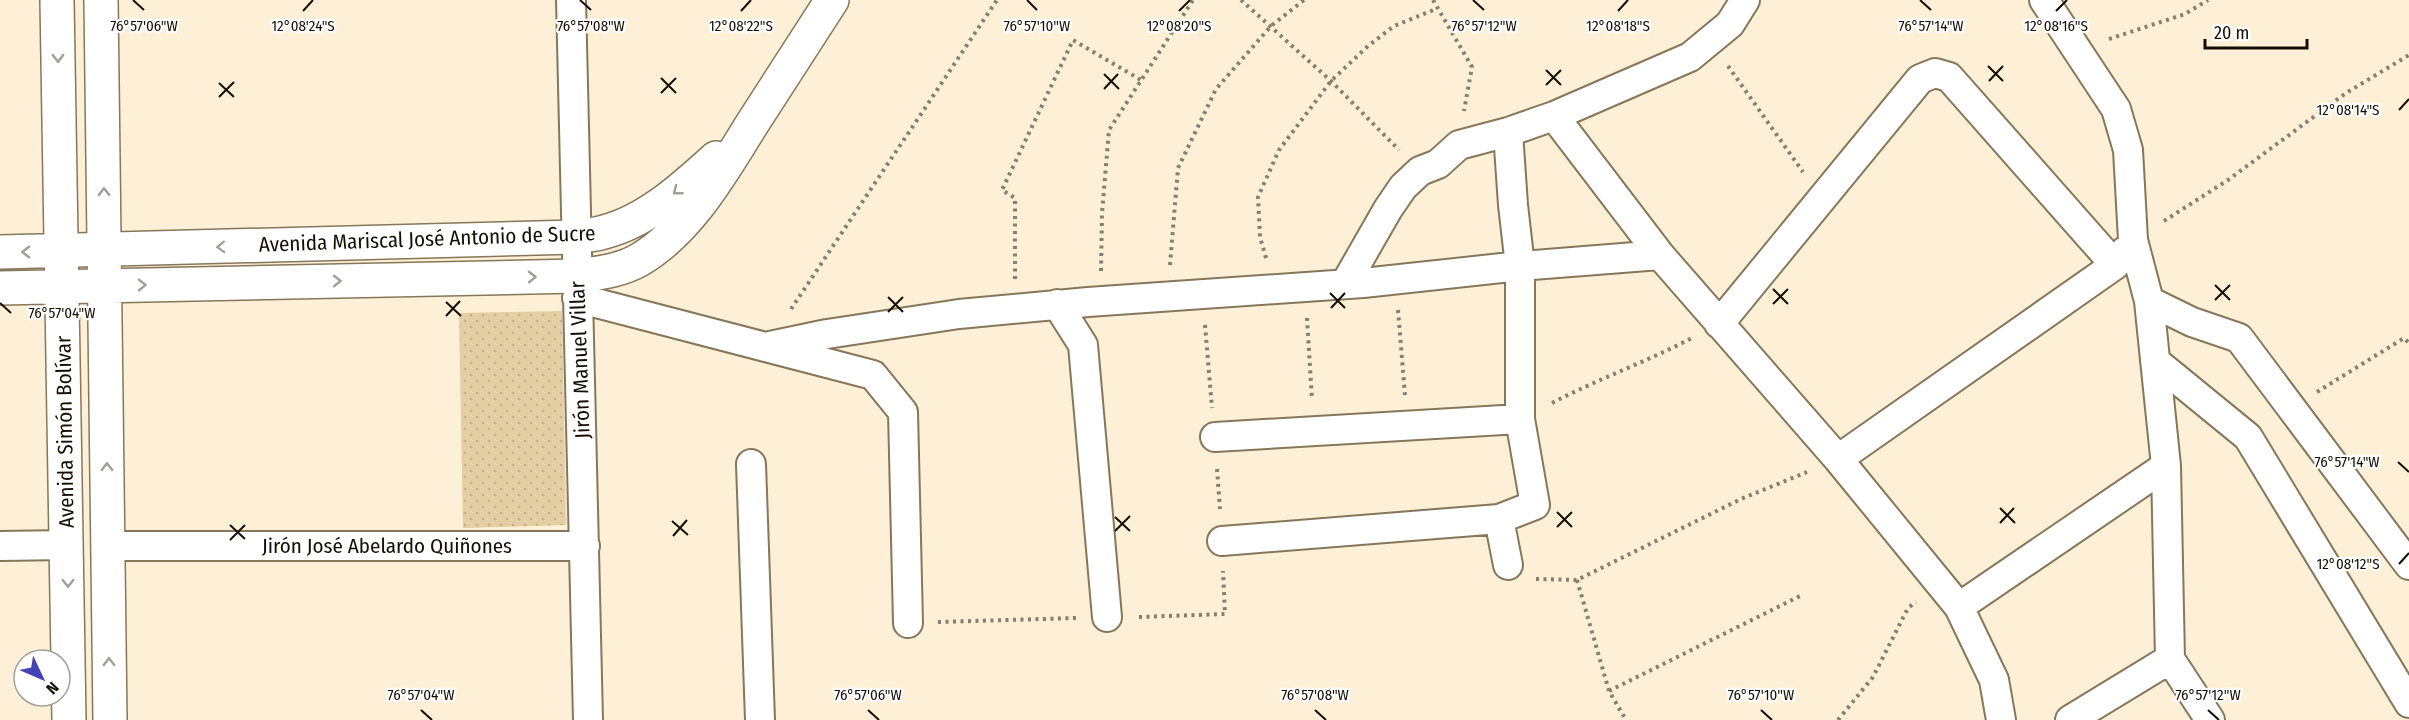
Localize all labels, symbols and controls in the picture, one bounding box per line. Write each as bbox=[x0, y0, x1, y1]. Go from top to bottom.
scale bar bbox=[2205, 12, 2307, 50]
text: 76°57'06"W bbox=[110, 17, 178, 35]
text: 12°08'24"S bbox=[271, 17, 335, 35]
text: 76°57'08"W bbox=[557, 17, 625, 35]
text: 12°08'22"S bbox=[709, 17, 773, 35]
text: 76°57'10"W bbox=[1004, 17, 1070, 35]
text: 12°08'20"S bbox=[1146, 17, 1212, 35]
text: 76°57'12"W bbox=[1451, 17, 1517, 35]
text: 12°08'18"S bbox=[1586, 17, 1650, 35]
text: 76°57'14"W bbox=[1898, 17, 1964, 35]
text: 12°08'16"S bbox=[2024, 17, 2088, 35]
text: 20 m bbox=[2214, 22, 2249, 44]
one-way arrow bbox=[52, 54, 64, 63]
text: 12°08'14"S bbox=[2316, 101, 2380, 119]
one-way arrow bbox=[673, 183, 684, 194]
one-way arrow bbox=[98, 187, 110, 196]
street label: Avenida Mariscal José Antonio de Sucre bbox=[258, 220, 596, 258]
one-way arrow bbox=[217, 241, 226, 253]
one-way arrow bbox=[22, 246, 31, 258]
one-way arrow bbox=[528, 271, 537, 283]
one-way arrow bbox=[333, 275, 342, 287]
one-way arrow bbox=[138, 279, 147, 291]
street label: Jirón Manuel Villar bbox=[564, 280, 596, 439]
text: 76°57'04"W bbox=[29, 304, 95, 322]
street label: Avenida Simón Bolívar bbox=[50, 335, 80, 528]
text: 76°57'14"W bbox=[2314, 453, 2380, 471]
one-way arrow bbox=[100, 462, 113, 471]
street label: Jirón José Abelardo Quiñones bbox=[262, 533, 512, 559]
text: 12°08'12"S bbox=[2316, 555, 2380, 573]
one-way arrow bbox=[61, 579, 74, 588]
north arrow bbox=[12, 648, 72, 708]
one-way arrow bbox=[103, 657, 115, 666]
text: N bbox=[42, 678, 63, 698]
text: 76°57'04"W bbox=[388, 686, 454, 704]
text: 76°57'06"W bbox=[834, 686, 902, 704]
text: 76°57'08"W bbox=[1281, 686, 1349, 704]
text: 76°57'10"W bbox=[1728, 686, 1794, 704]
text: 76°57'12"W bbox=[2175, 686, 2241, 704]

